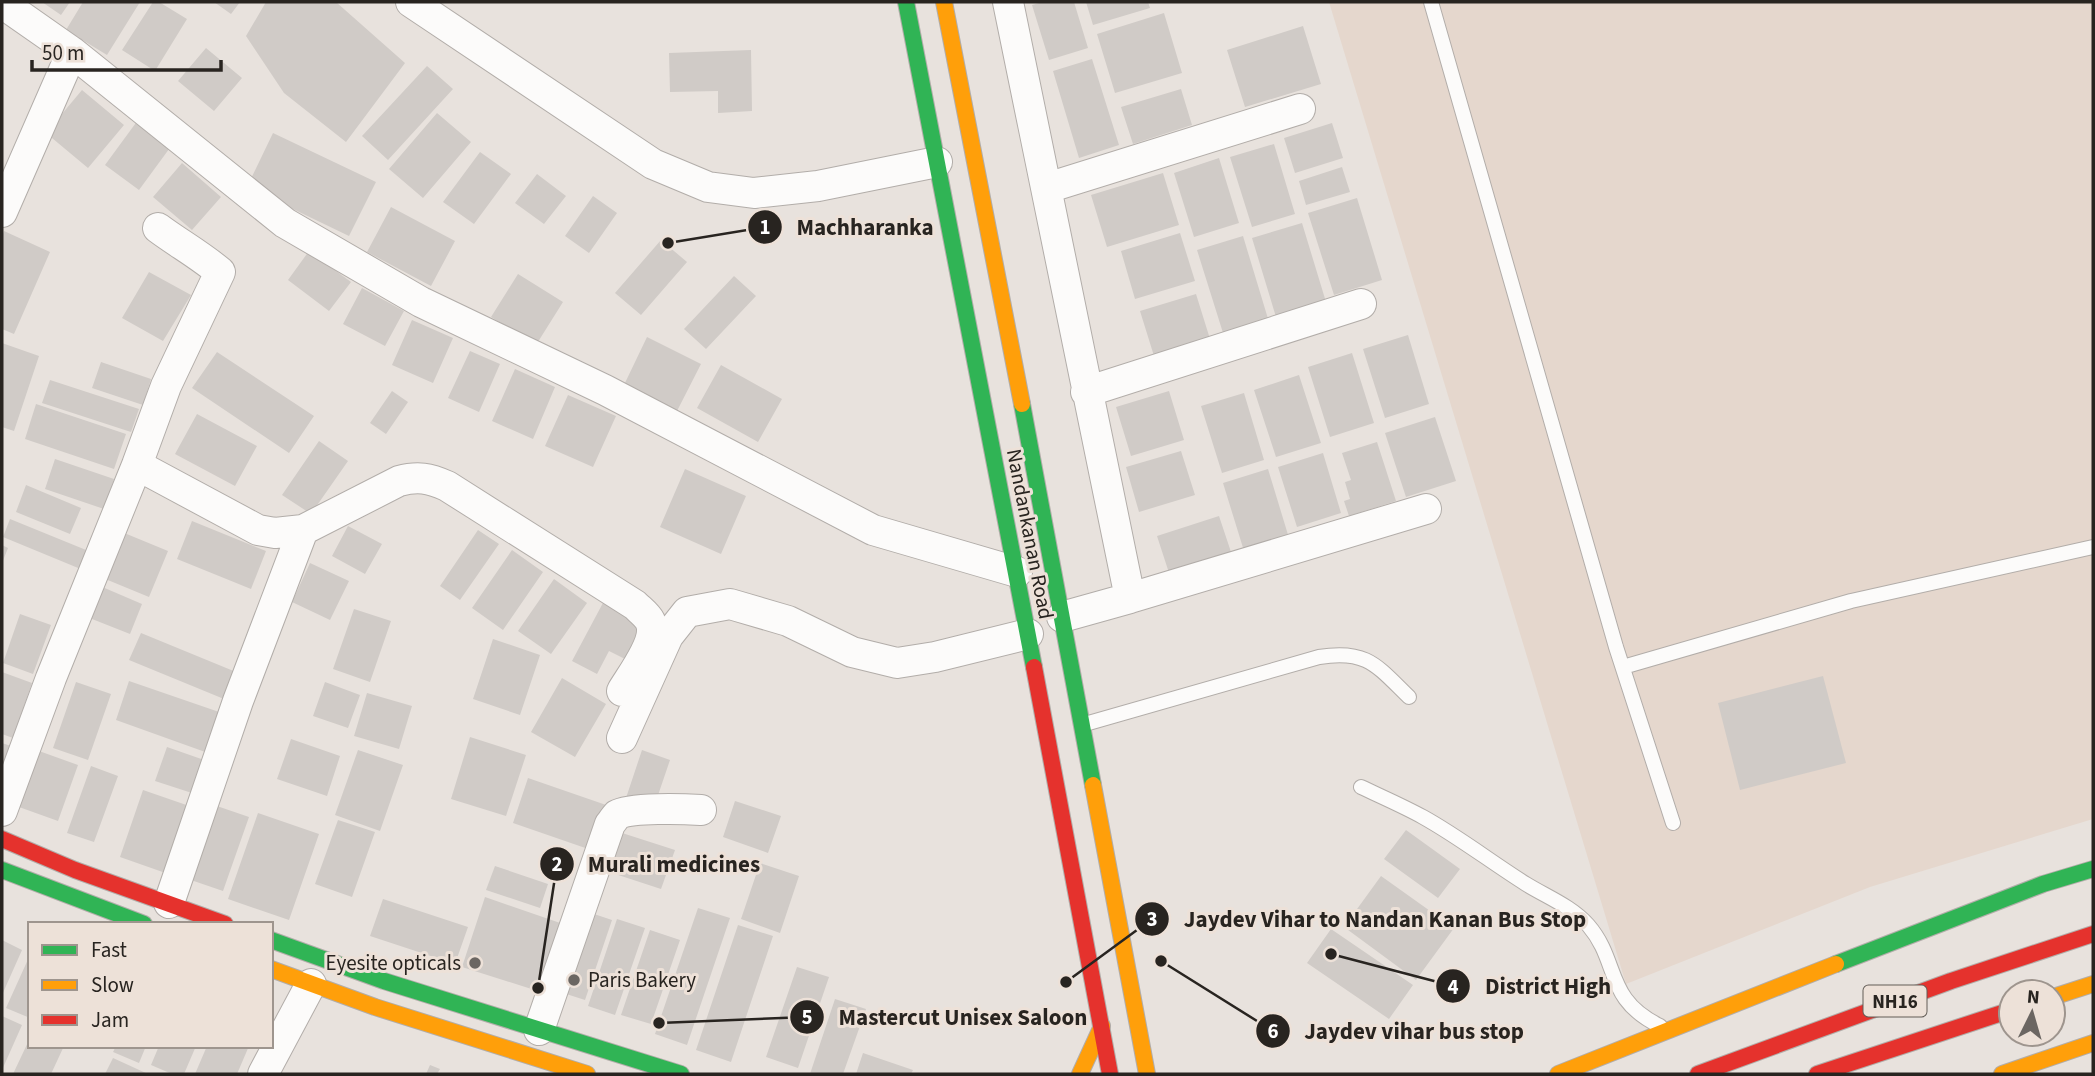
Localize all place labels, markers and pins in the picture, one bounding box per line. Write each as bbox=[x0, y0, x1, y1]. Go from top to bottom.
callout: Machharanka bbox=[747, 205, 947, 249]
callout: Murali medicines bbox=[539, 842, 774, 886]
callout: Jaydev Vihar to Nandan Kanan Bus Stop bbox=[1135, 897, 1600, 941]
place label: Eyesite opticals bbox=[326, 948, 461, 978]
marker: Eyesite opticals bbox=[467, 955, 483, 971]
callout: District High bbox=[1436, 964, 1625, 1008]
place label: Paris Bakery bbox=[588, 965, 696, 995]
marker: Paris Bakery bbox=[566, 972, 582, 988]
callout: Mastercut Unisex Saloon bbox=[789, 995, 1101, 1039]
callout: Jaydev vihar bus stop bbox=[1255, 1009, 1538, 1053]

